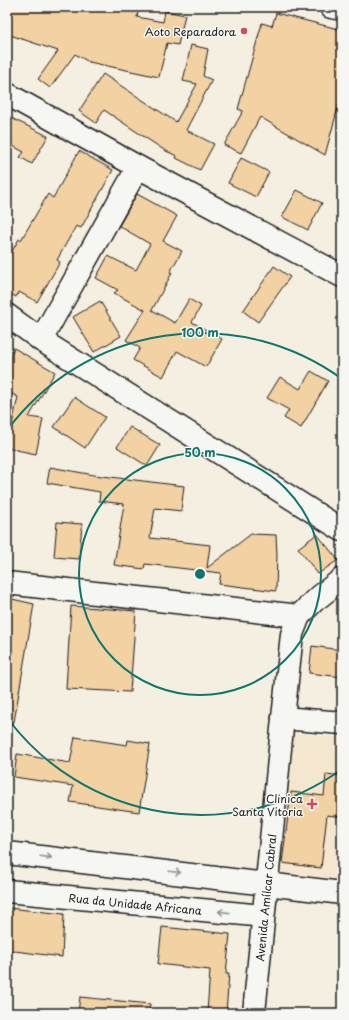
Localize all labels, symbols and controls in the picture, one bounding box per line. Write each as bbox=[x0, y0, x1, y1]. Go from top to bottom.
place label: Aoto Reparadora bbox=[145, 23, 237, 40]
marker: Aoto Reparadora bbox=[239, 26, 249, 36]
text: 100 m bbox=[181, 323, 219, 341]
text: 50 m bbox=[184, 443, 216, 461]
centre of rings bbox=[193, 567, 207, 581]
place label: Clinica Santa Vitoria bbox=[232, 790, 303, 820]
marker: Clinica Santa Vitoria bbox=[306, 798, 318, 810]
street label: Avenida Amílcar Cabral bbox=[251, 833, 280, 962]
one-way arrow bbox=[39, 853, 52, 861]
one-way arrow bbox=[168, 868, 181, 876]
street label: Rua da Unidade Africana bbox=[68, 889, 203, 919]
one-way arrow bbox=[218, 909, 231, 916]

